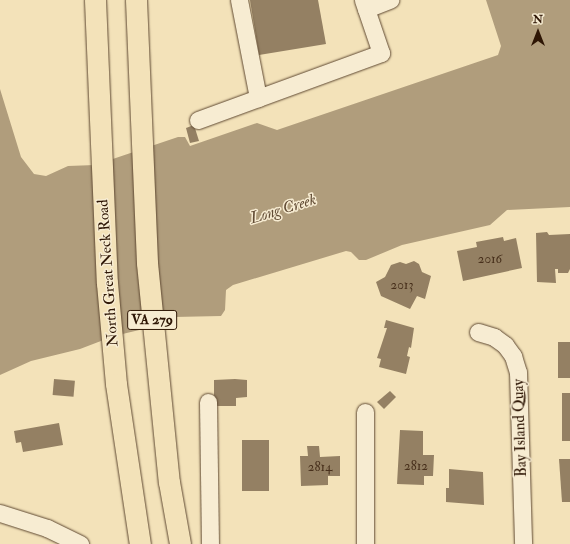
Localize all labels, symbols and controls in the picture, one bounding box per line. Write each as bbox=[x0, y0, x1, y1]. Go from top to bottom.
north arrow bbox=[518, 12, 558, 52]
text: N bbox=[533, 13, 543, 26]
water label: Long Creek bbox=[248, 190, 318, 228]
street label: North Great Neck Road bbox=[94, 199, 122, 347]
house number: 2016 bbox=[478, 251, 502, 267]
house number: 2013 bbox=[391, 277, 413, 293]
road number: VA 279 bbox=[127, 308, 177, 332]
street label: Bay Island Quay bbox=[509, 379, 531, 477]
house number: 2812 bbox=[404, 458, 428, 474]
house number: 2814 bbox=[308, 459, 332, 475]

